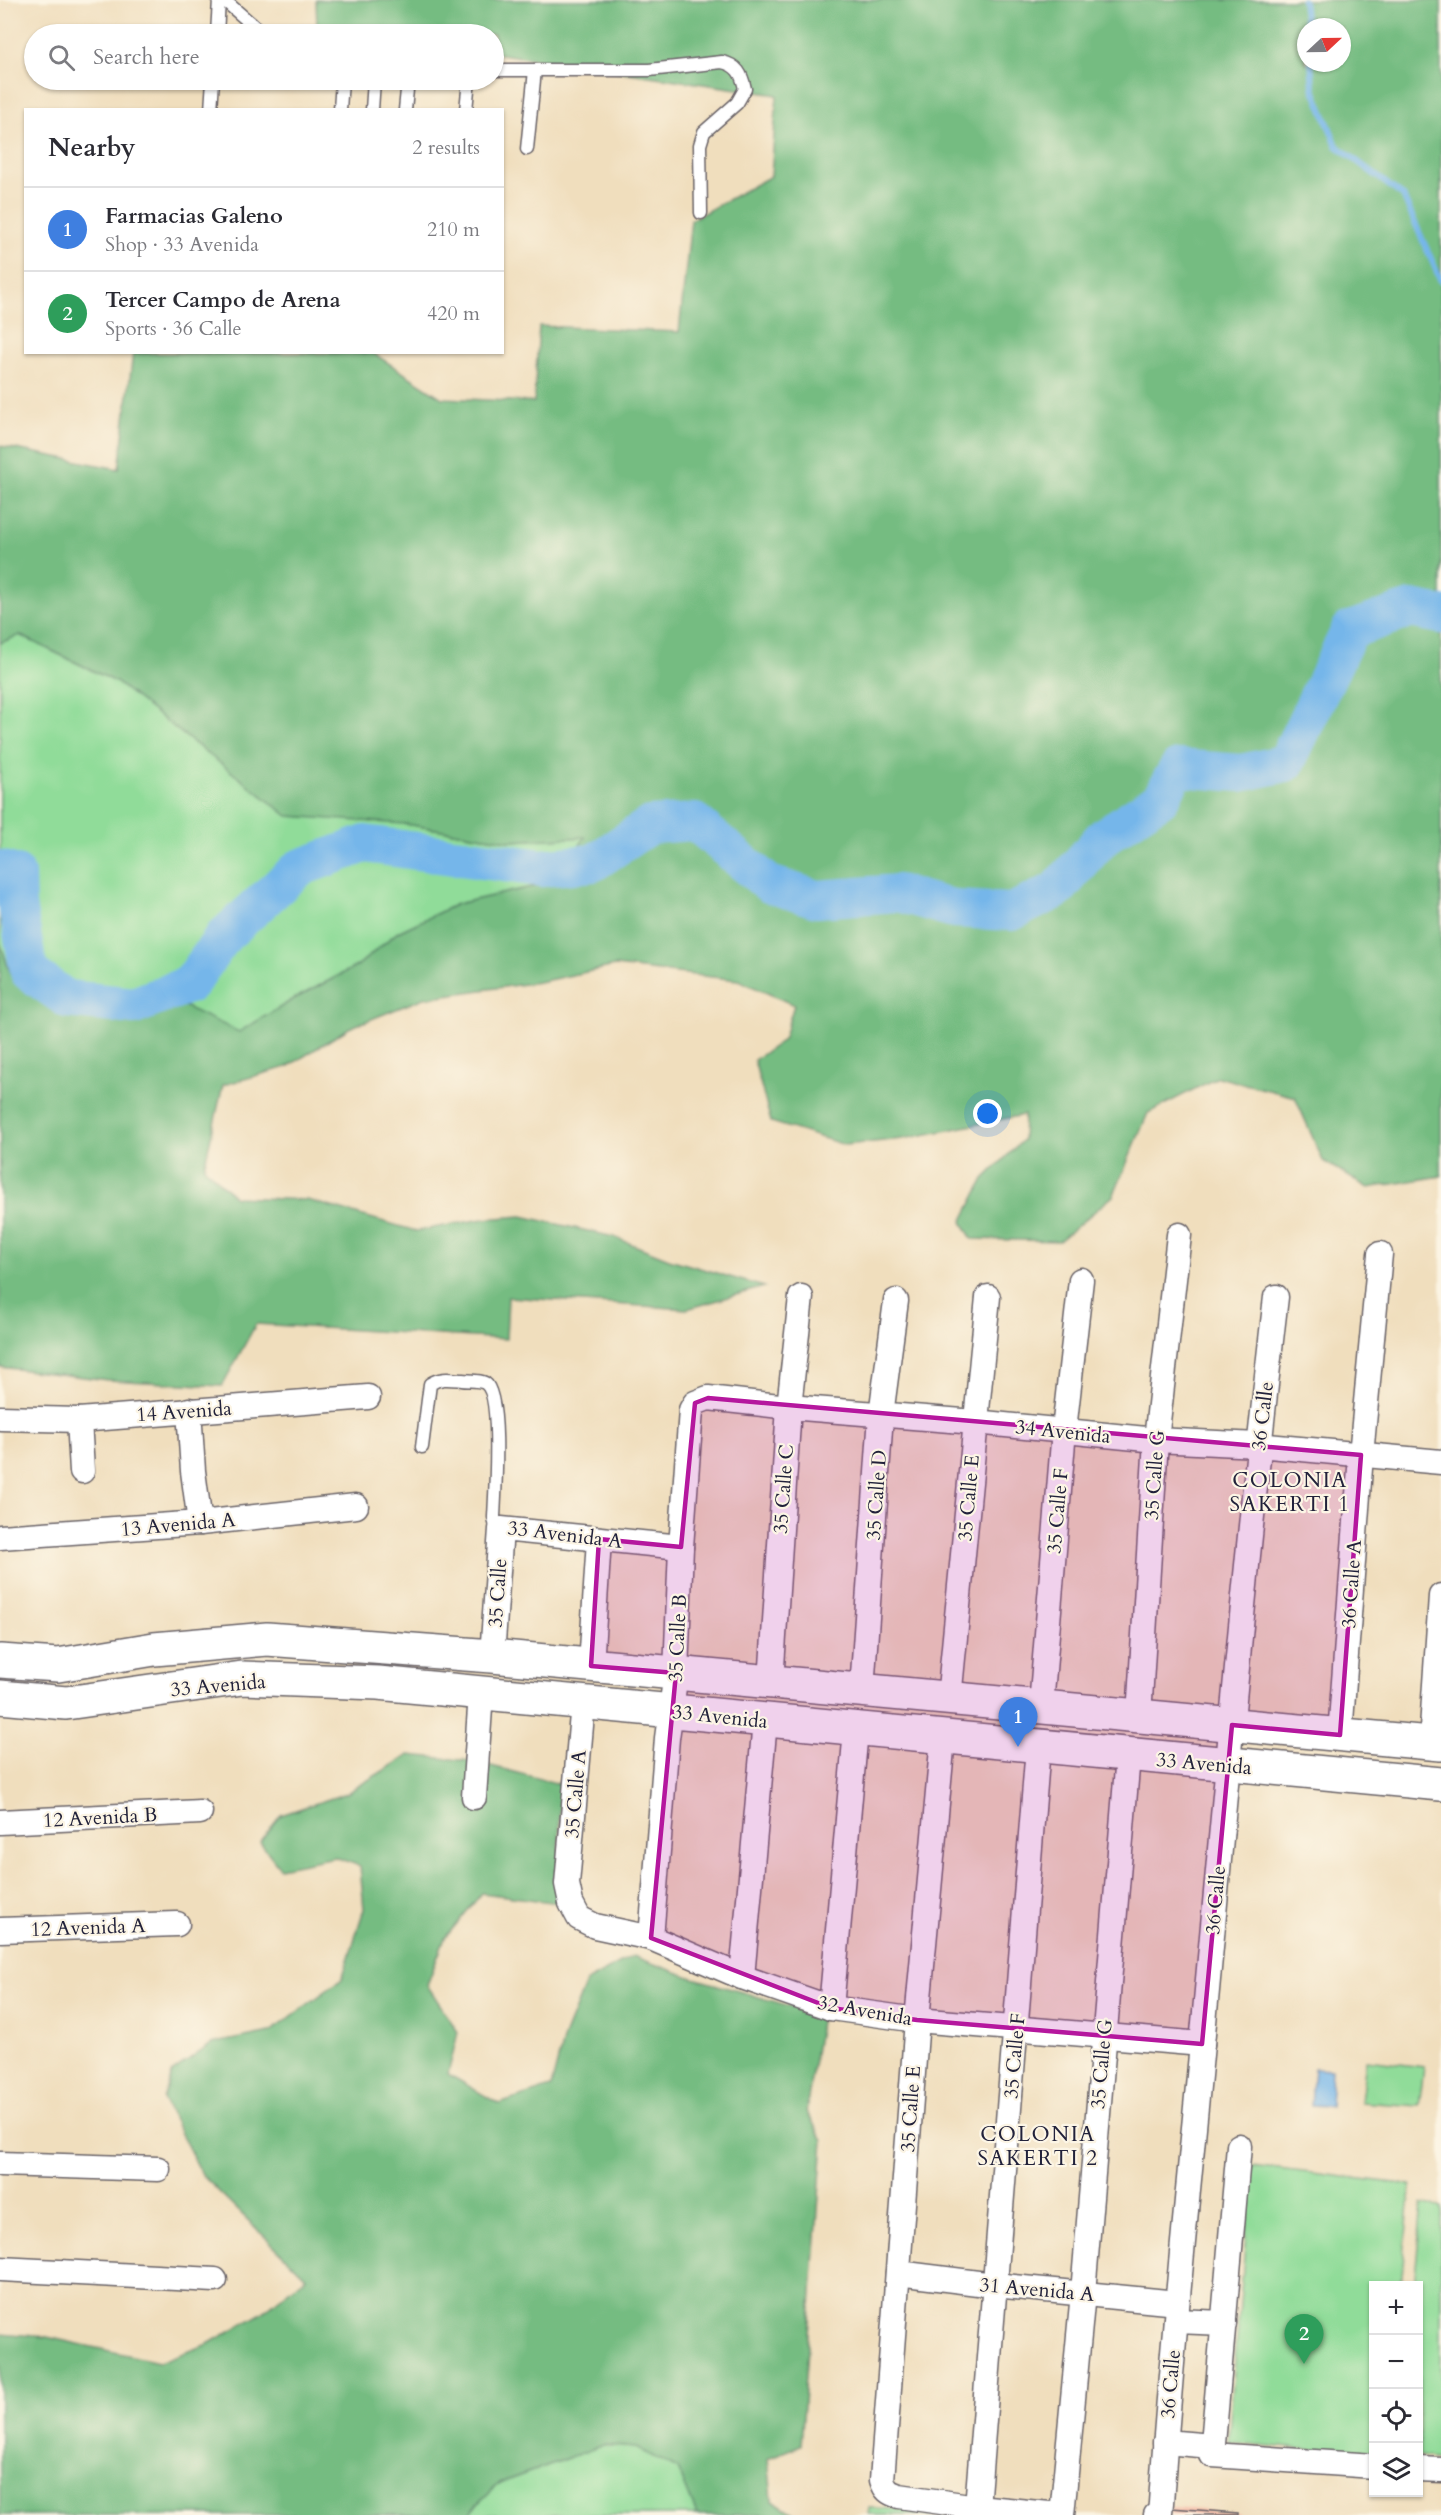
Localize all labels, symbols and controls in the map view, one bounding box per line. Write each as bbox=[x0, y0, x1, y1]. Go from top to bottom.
north arrow bbox=[1297, 18, 1351, 72]
search box bbox=[24, 24, 504, 90]
icon: search bbox=[45, 41, 78, 74]
text: Search here bbox=[93, 42, 200, 72]
text: Nearby bbox=[48, 130, 136, 165]
text: 2 results bbox=[412, 134, 480, 161]
text: Farmacias Galeno bbox=[105, 201, 283, 231]
text: 1 bbox=[62, 216, 73, 243]
text: 210 m bbox=[427, 216, 480, 243]
text: Shop · 33 Avenida bbox=[105, 231, 259, 258]
text: Tercer Campo de Arena bbox=[105, 285, 341, 315]
text: 2 bbox=[62, 300, 73, 327]
text: 420 m bbox=[427, 300, 480, 327]
text: Sports · 36 Calle bbox=[105, 315, 242, 342]
your location bbox=[973, 1099, 1002, 1128]
street label: 36 Calle bbox=[1245, 1380, 1280, 1452]
street label: 14 Avenida bbox=[135, 1395, 233, 1428]
street label: 34 Avenida bbox=[1014, 1413, 1112, 1450]
street label: 35 Calle G bbox=[1138, 1429, 1171, 1521]
street label: 35 Calle C bbox=[767, 1443, 800, 1535]
street label: 35 Calle D bbox=[860, 1449, 893, 1541]
street label: 35 Calle E bbox=[951, 1454, 986, 1542]
district label: COLONIA SAKERTI 1 bbox=[1229, 1466, 1351, 1519]
street label: 35 Calle F bbox=[1040, 1467, 1075, 1555]
street label: 13 Avenida A bbox=[120, 1506, 237, 1543]
street label: 33 Avenida A bbox=[506, 1514, 625, 1555]
street label: 36 Calle A bbox=[1335, 1538, 1368, 1629]
street label: 35 Calle bbox=[482, 1558, 513, 1628]
street label: 35 Calle B bbox=[662, 1593, 693, 1683]
street label: 33 Avenida bbox=[169, 1668, 267, 1703]
street label: 33 Avenida bbox=[671, 1698, 769, 1735]
pin: 1 bbox=[998, 1698, 1038, 1747]
street label: 33 Avenida bbox=[1155, 1746, 1253, 1781]
street label: 35 Calle A bbox=[558, 1748, 593, 1839]
street label: 12 Avenida B bbox=[42, 1801, 158, 1834]
street label: 36 Calle bbox=[1199, 1864, 1232, 1936]
street label: 12 Avenida A bbox=[30, 1912, 147, 1943]
street label: 32 Avenida bbox=[816, 1989, 915, 2032]
street label: 35 Calle F bbox=[997, 2012, 1032, 2100]
street label: 35 Calle G bbox=[1084, 2018, 1119, 2110]
street label: 35 Calle E bbox=[894, 2065, 927, 2153]
district label: COLONIA SAKERTI 2 bbox=[977, 2120, 1099, 2173]
street label: 31 Avenida A bbox=[978, 2271, 1096, 2308]
map controls bbox=[1369, 2281, 1423, 2497]
button: + bbox=[1369, 2281, 1423, 2335]
pin: 2 bbox=[1284, 2314, 1324, 2364]
button: − bbox=[1369, 2335, 1423, 2389]
street label: 36 Calle bbox=[1154, 2348, 1187, 2420]
button: locate bbox=[1369, 2389, 1423, 2443]
button: layers bbox=[1369, 2443, 1423, 2497]

